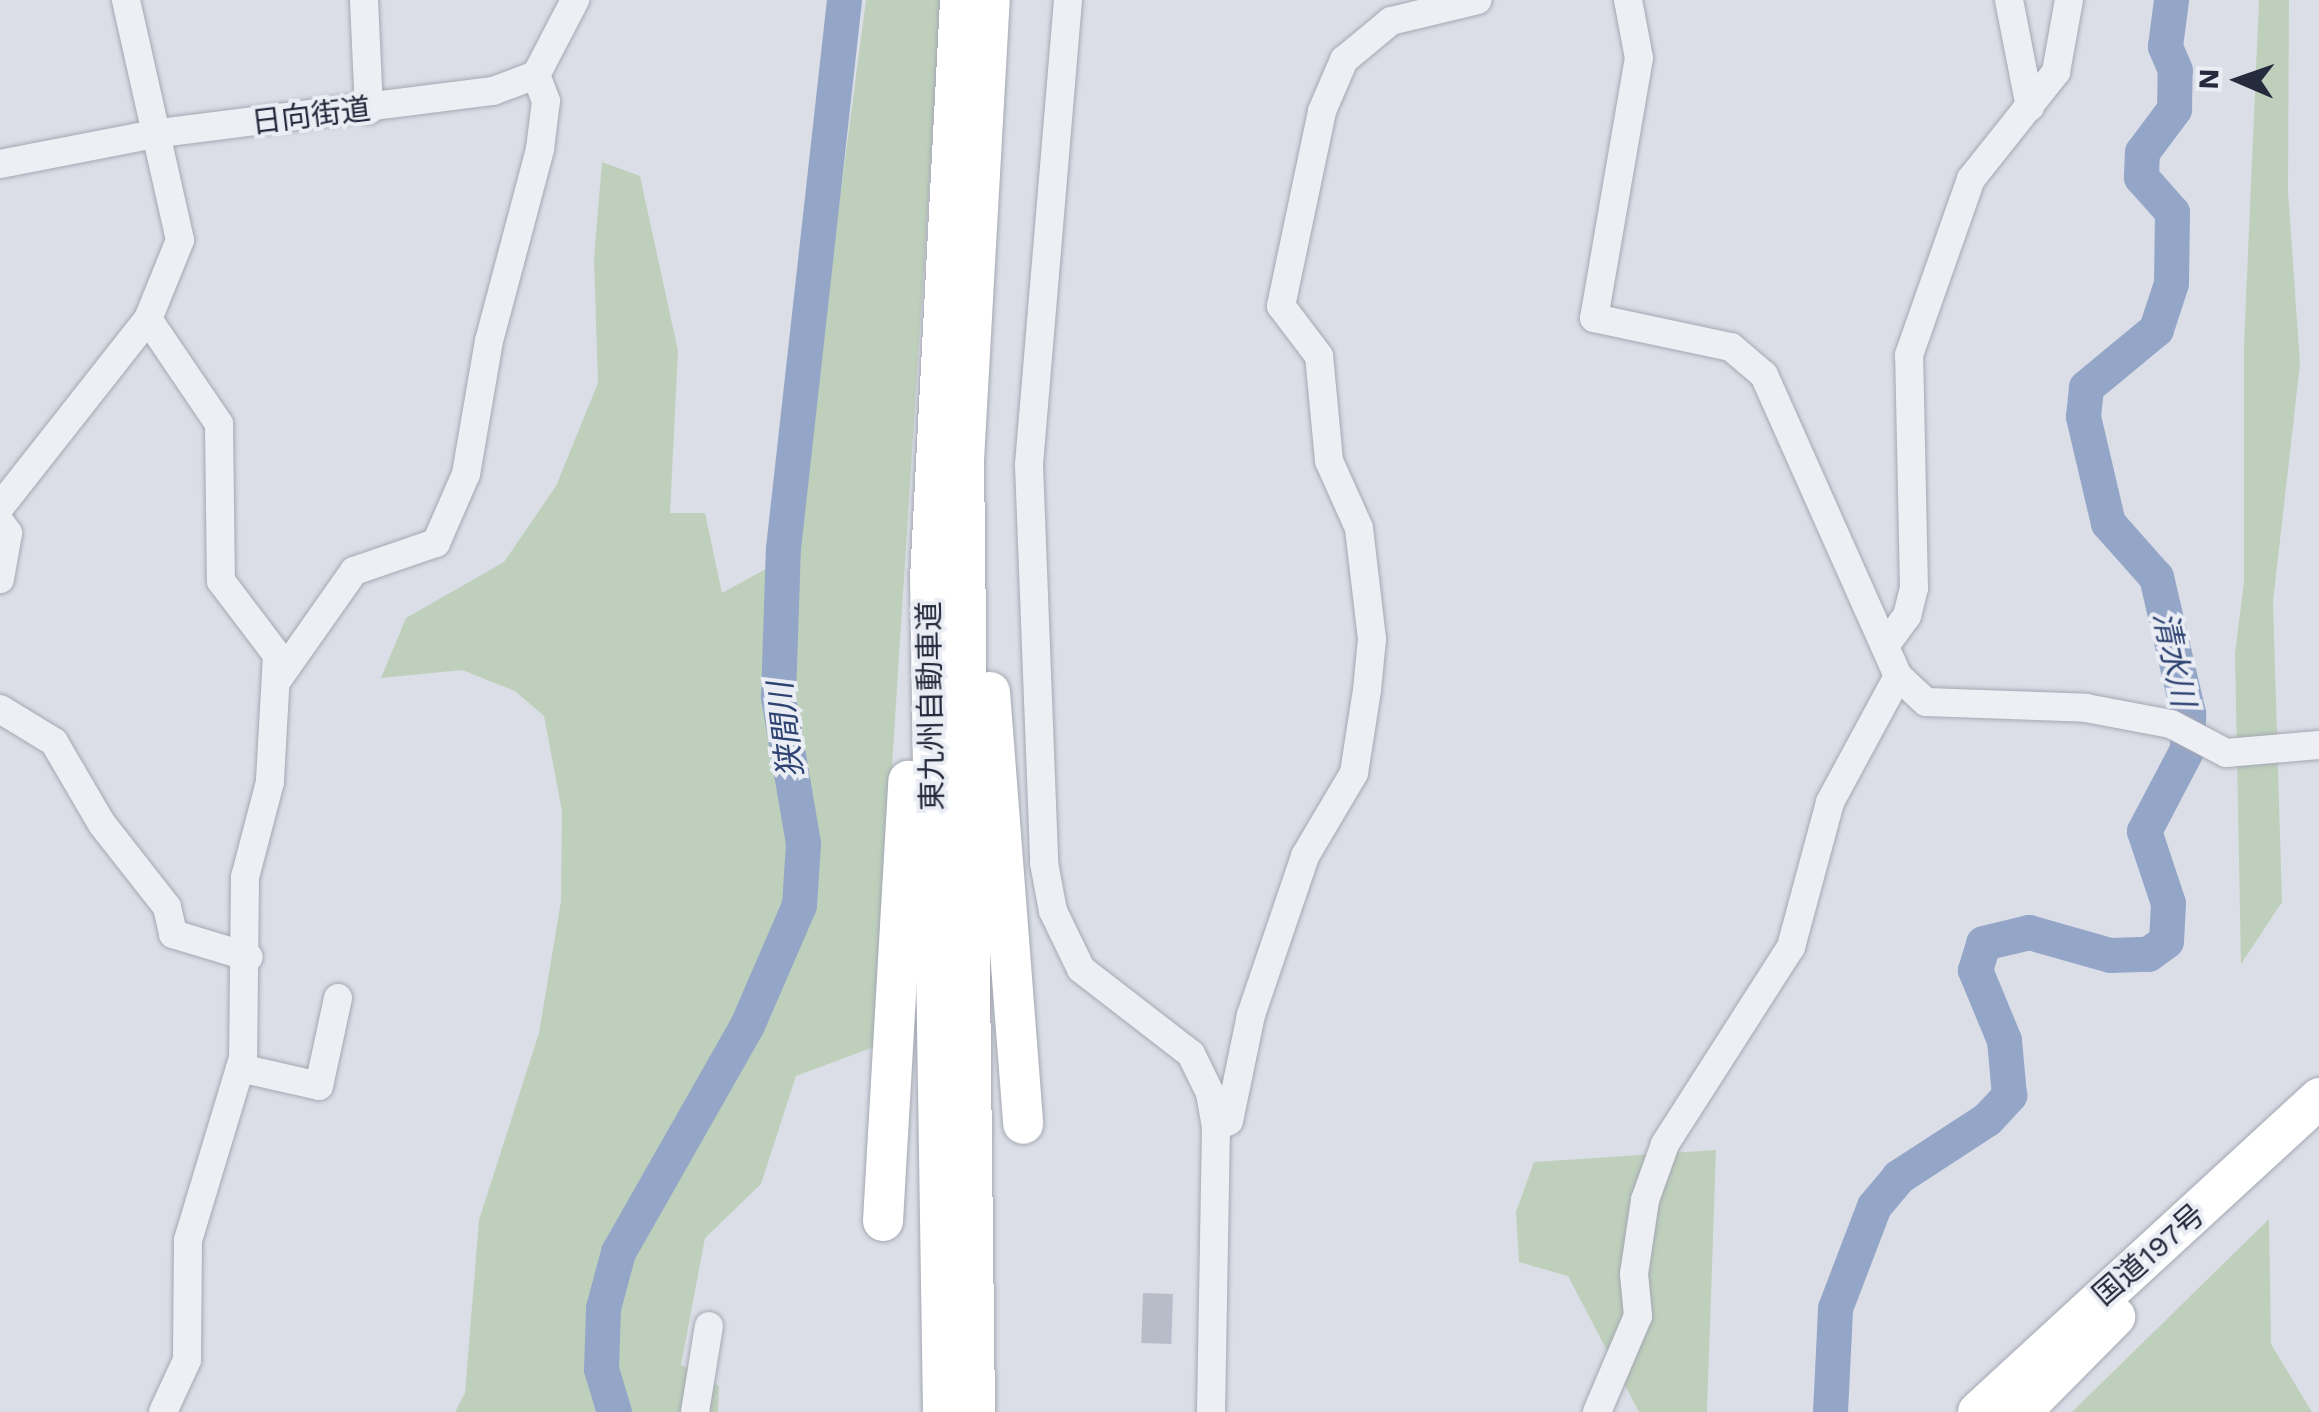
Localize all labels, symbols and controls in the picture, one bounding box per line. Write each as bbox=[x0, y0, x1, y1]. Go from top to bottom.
north arrow bbox=[2189, 30, 2289, 130]
text: N bbox=[2192, 68, 2225, 90]
street label: 日向街道 bbox=[249, 91, 373, 141]
street label: 東九州自動車道 bbox=[911, 601, 951, 811]
water label: 清水川 bbox=[2145, 608, 2203, 710]
water label: 狭間川 bbox=[761, 680, 811, 780]
street label: 国道197号 bbox=[2086, 1197, 2212, 1313]

